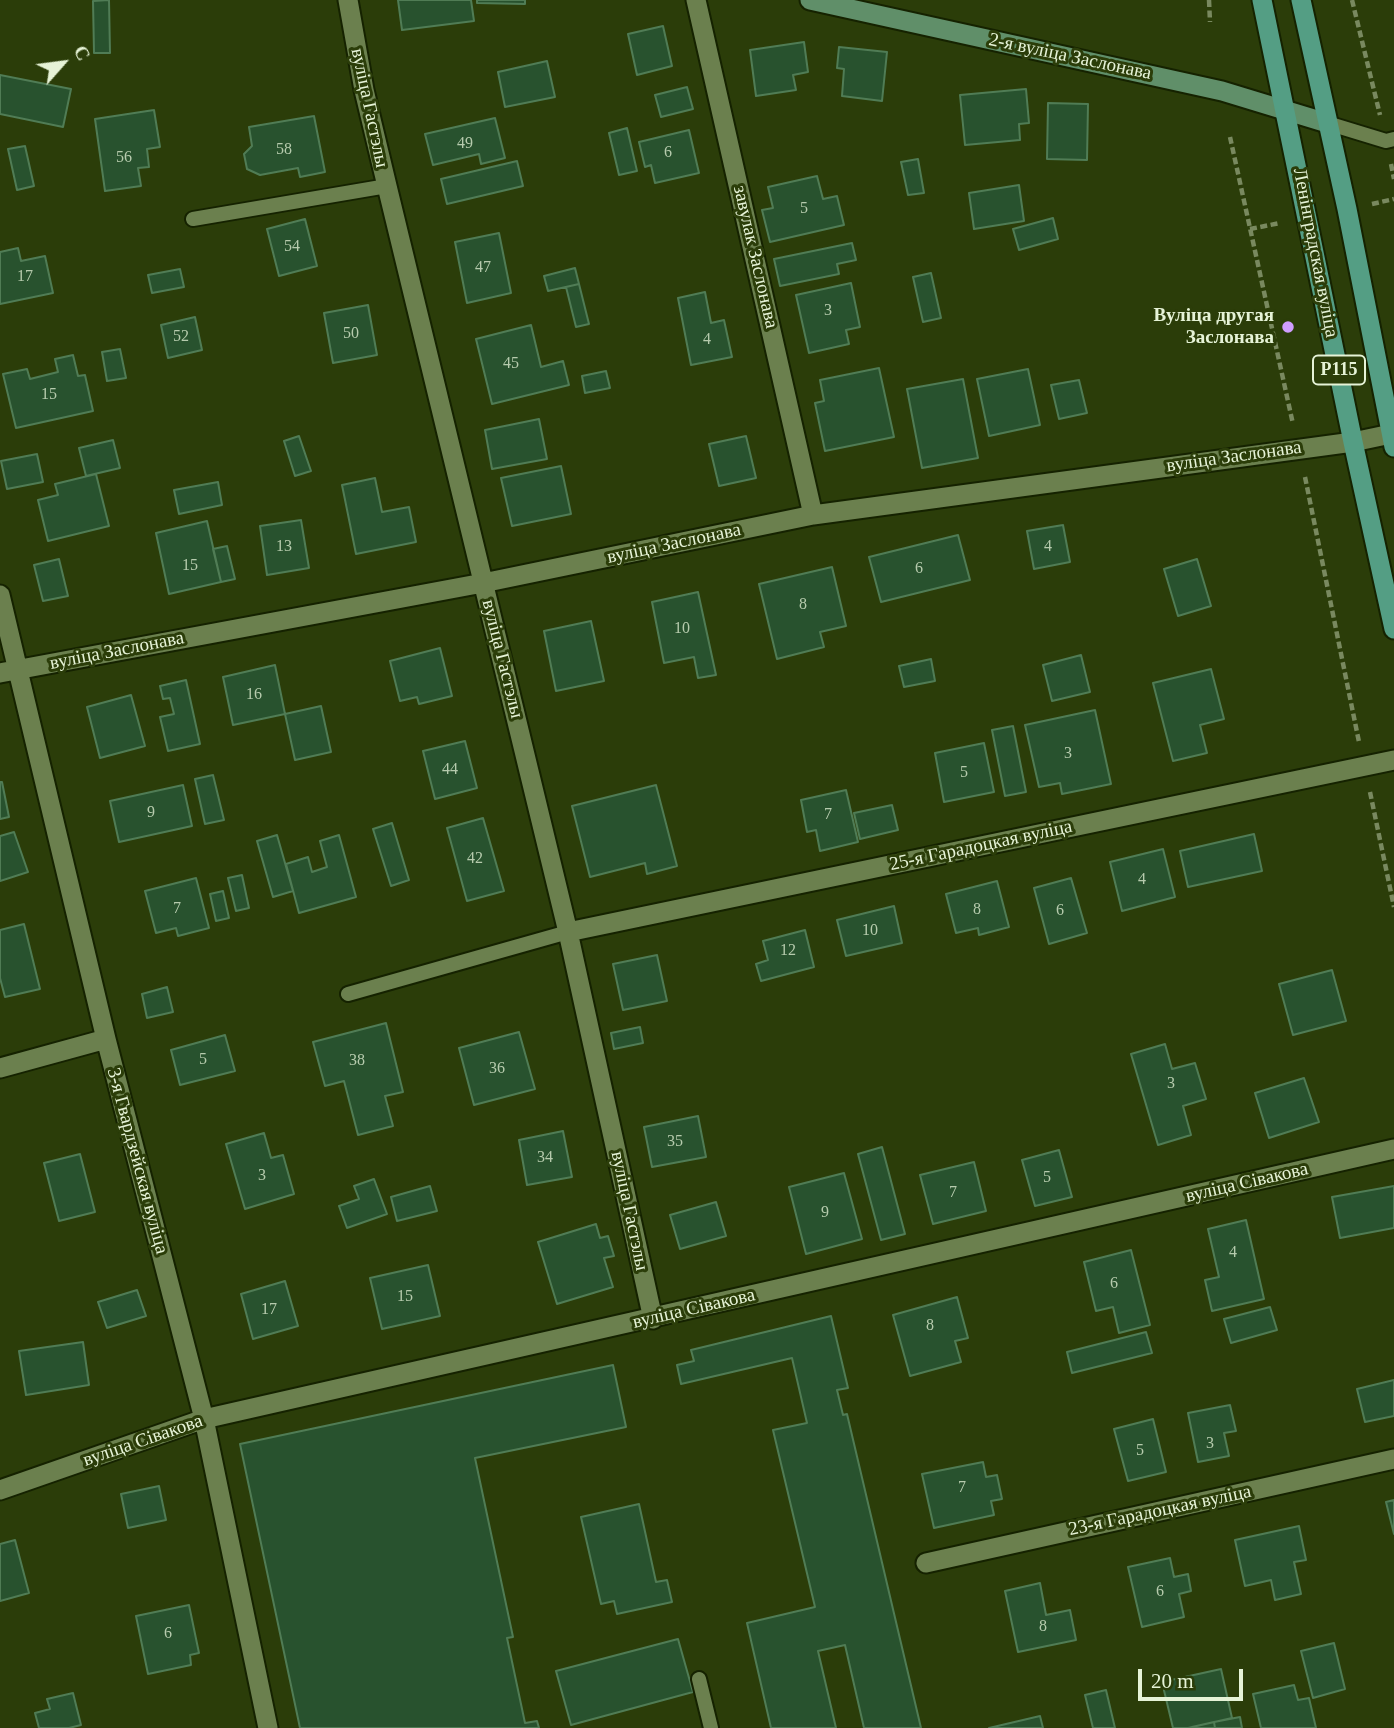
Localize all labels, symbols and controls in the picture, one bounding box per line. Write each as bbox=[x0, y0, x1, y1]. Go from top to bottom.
north arrow bbox=[28, 28, 98, 98]
street label: 2-я вуліца Заслонава bbox=[987, 29, 1153, 85]
text: С bbox=[69, 42, 94, 64]
street label: вуліца Гастэлы bbox=[345, 46, 393, 170]
house number: 49 bbox=[457, 134, 473, 154]
house number: 58 bbox=[276, 140, 292, 160]
house number: 6 bbox=[664, 143, 672, 163]
house number: 56 bbox=[116, 148, 132, 168]
street label: Ленінградская вуліца bbox=[1287, 166, 1343, 340]
street label: завулак Заслонава bbox=[727, 183, 783, 331]
house number: 5 bbox=[800, 199, 808, 219]
house number: 54 bbox=[284, 237, 300, 257]
house number: 47 bbox=[475, 258, 491, 278]
house number: 17 bbox=[17, 267, 33, 287]
house number: 3 bbox=[824, 301, 832, 321]
place label: Вуліца другая Заслонава bbox=[1154, 305, 1274, 349]
marker: Вуліца другая Заслонава bbox=[1280, 319, 1296, 335]
house number: 50 bbox=[343, 324, 359, 344]
house number: 52 bbox=[173, 327, 189, 347]
house number: 4 bbox=[703, 330, 711, 350]
house number: 45 bbox=[503, 354, 519, 374]
road number: Р115 bbox=[1313, 356, 1365, 384]
house number: 15 bbox=[41, 385, 57, 405]
street label: вуліца Заслонава bbox=[1165, 436, 1303, 478]
street label: вуліца Заслонава bbox=[605, 519, 743, 569]
house number: 13 bbox=[276, 537, 292, 557]
house number: 4 bbox=[1044, 537, 1052, 557]
house number: 15 bbox=[182, 556, 198, 576]
house number: 6 bbox=[915, 559, 923, 579]
house number: 8 bbox=[799, 595, 807, 615]
street label: вуліца Гастэлы bbox=[476, 597, 528, 721]
house number: 10 bbox=[674, 619, 690, 639]
street label: вуліца Заслонава bbox=[48, 627, 186, 675]
house number: 16 bbox=[246, 685, 262, 705]
house number: 3 bbox=[1064, 744, 1072, 764]
house number: 44 bbox=[442, 760, 458, 780]
house number: 5 bbox=[960, 763, 968, 783]
house number: 9 bbox=[147, 803, 155, 823]
house number: 7 bbox=[824, 805, 832, 825]
street label: 25-я Гарадоцкая вуліца bbox=[888, 815, 1074, 877]
house number: 42 bbox=[467, 849, 483, 869]
house number: 4 bbox=[1138, 870, 1146, 890]
house number: 7 bbox=[173, 899, 181, 919]
house number: 8 bbox=[973, 900, 981, 920]
house number: 6 bbox=[1056, 901, 1064, 921]
house number: 10 bbox=[862, 921, 878, 941]
house number: 12 bbox=[780, 941, 796, 961]
house number: 5 bbox=[199, 1050, 207, 1070]
house number: 38 bbox=[349, 1051, 365, 1071]
house number: 36 bbox=[489, 1059, 505, 1079]
street label: 3-я Гвардзейская вуліца bbox=[101, 1065, 173, 1257]
house number: 3 bbox=[1167, 1074, 1175, 1094]
house number: 35 bbox=[667, 1132, 683, 1152]
house number: 34 bbox=[537, 1148, 553, 1168]
street label: вуліца Гастэлы bbox=[605, 1149, 653, 1273]
street label: вуліца Сівакова bbox=[1183, 1158, 1311, 1208]
house number: 3 bbox=[258, 1166, 266, 1186]
house number: 5 bbox=[1043, 1168, 1051, 1188]
house number: 7 bbox=[949, 1183, 957, 1203]
house number: 9 bbox=[821, 1203, 829, 1223]
house number: 4 bbox=[1229, 1243, 1237, 1263]
house number: 6 bbox=[1110, 1274, 1118, 1294]
street label: вуліца Сівакова bbox=[630, 1284, 758, 1334]
house number: 15 bbox=[397, 1287, 413, 1307]
house number: 17 bbox=[261, 1300, 277, 1320]
house number: 8 bbox=[926, 1316, 934, 1336]
street label: вуліца Сівакова bbox=[80, 1410, 206, 1472]
house number: 3 bbox=[1206, 1434, 1214, 1454]
house number: 5 bbox=[1136, 1441, 1144, 1461]
house number: 7 bbox=[958, 1478, 966, 1498]
street label: 23-я Гарадоцкая вуліца bbox=[1067, 1480, 1253, 1542]
house number: 6 bbox=[1156, 1582, 1164, 1602]
house number: 8 bbox=[1039, 1617, 1047, 1637]
house number: 6 bbox=[164, 1624, 172, 1644]
scale bar bbox=[1142, 1654, 1247, 1698]
text: 20 m bbox=[1151, 1669, 1194, 1693]

